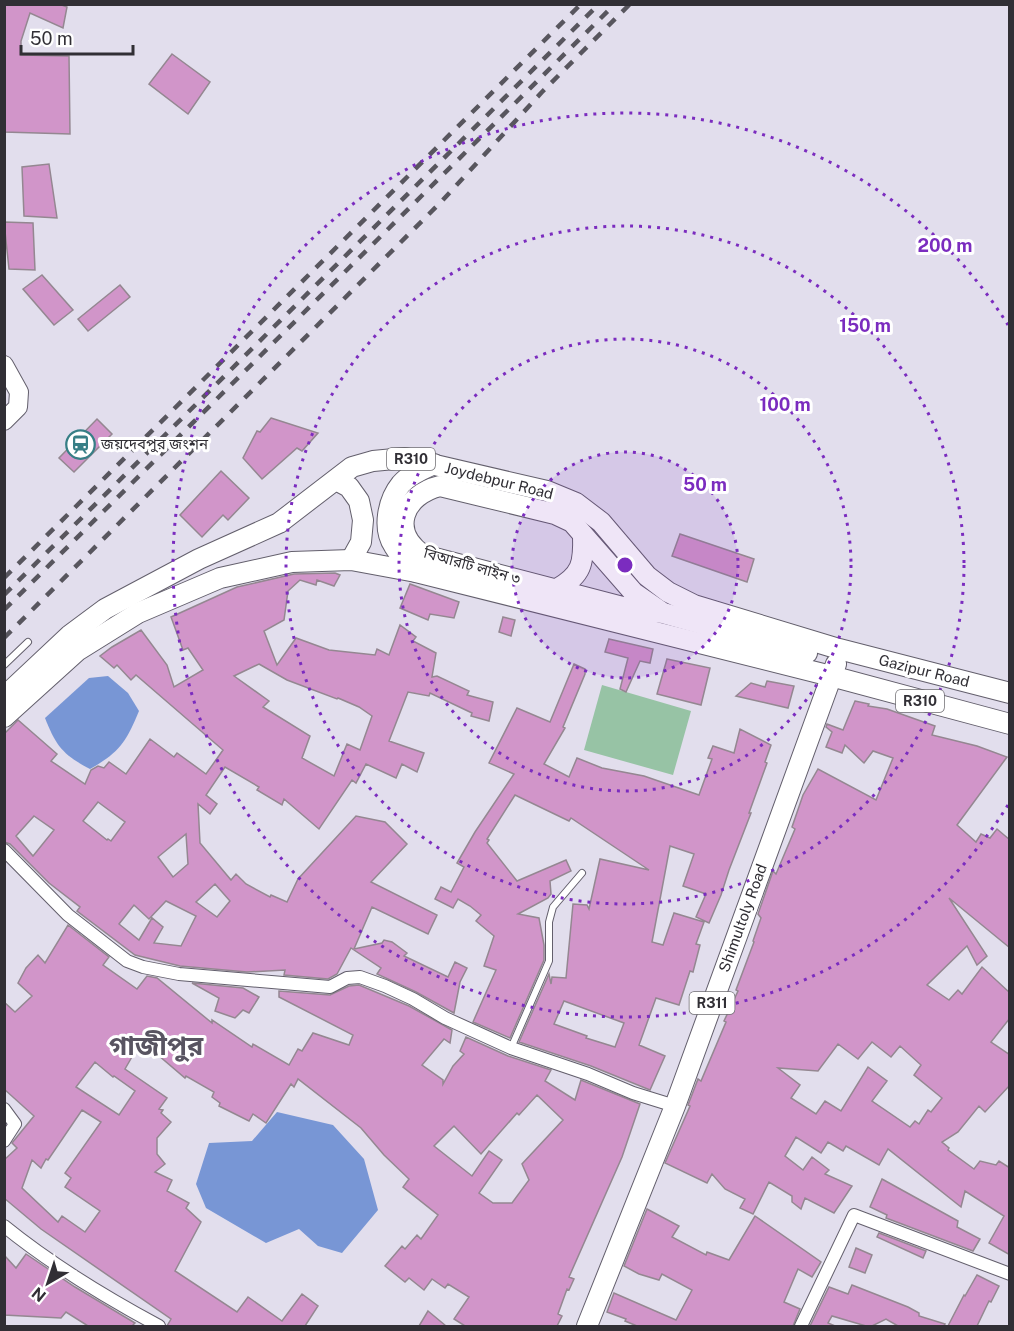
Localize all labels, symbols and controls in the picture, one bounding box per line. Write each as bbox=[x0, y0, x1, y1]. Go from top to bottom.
scale bar bbox=[21, 18, 134, 56]
text: 50 m bbox=[30, 28, 73, 49]
text: 200 m bbox=[918, 235, 972, 256]
text: 150 m bbox=[839, 315, 891, 336]
text: 100 m bbox=[759, 394, 811, 415]
station icon: জয়দেবপুর জংশন bbox=[64, 428, 96, 460]
place label: জয়দেবপুর জংশন bbox=[100, 435, 209, 453]
road number: R310 bbox=[387, 448, 435, 470]
street label: Joydebpur Road bbox=[443, 459, 555, 502]
text: 50 m bbox=[683, 474, 727, 495]
street label: বিআরটি লাইন ৩ bbox=[421, 543, 522, 587]
centre of rings bbox=[615, 555, 635, 575]
street label: Gazipur Road bbox=[877, 651, 971, 690]
road number: R310 bbox=[896, 690, 944, 712]
street label: Shimultoly Road bbox=[715, 861, 770, 974]
road number: R311 bbox=[690, 992, 734, 1014]
district label: গাজীপুর bbox=[109, 1029, 204, 1063]
north arrow bbox=[18, 1253, 78, 1313]
text: N bbox=[28, 1283, 50, 1306]

